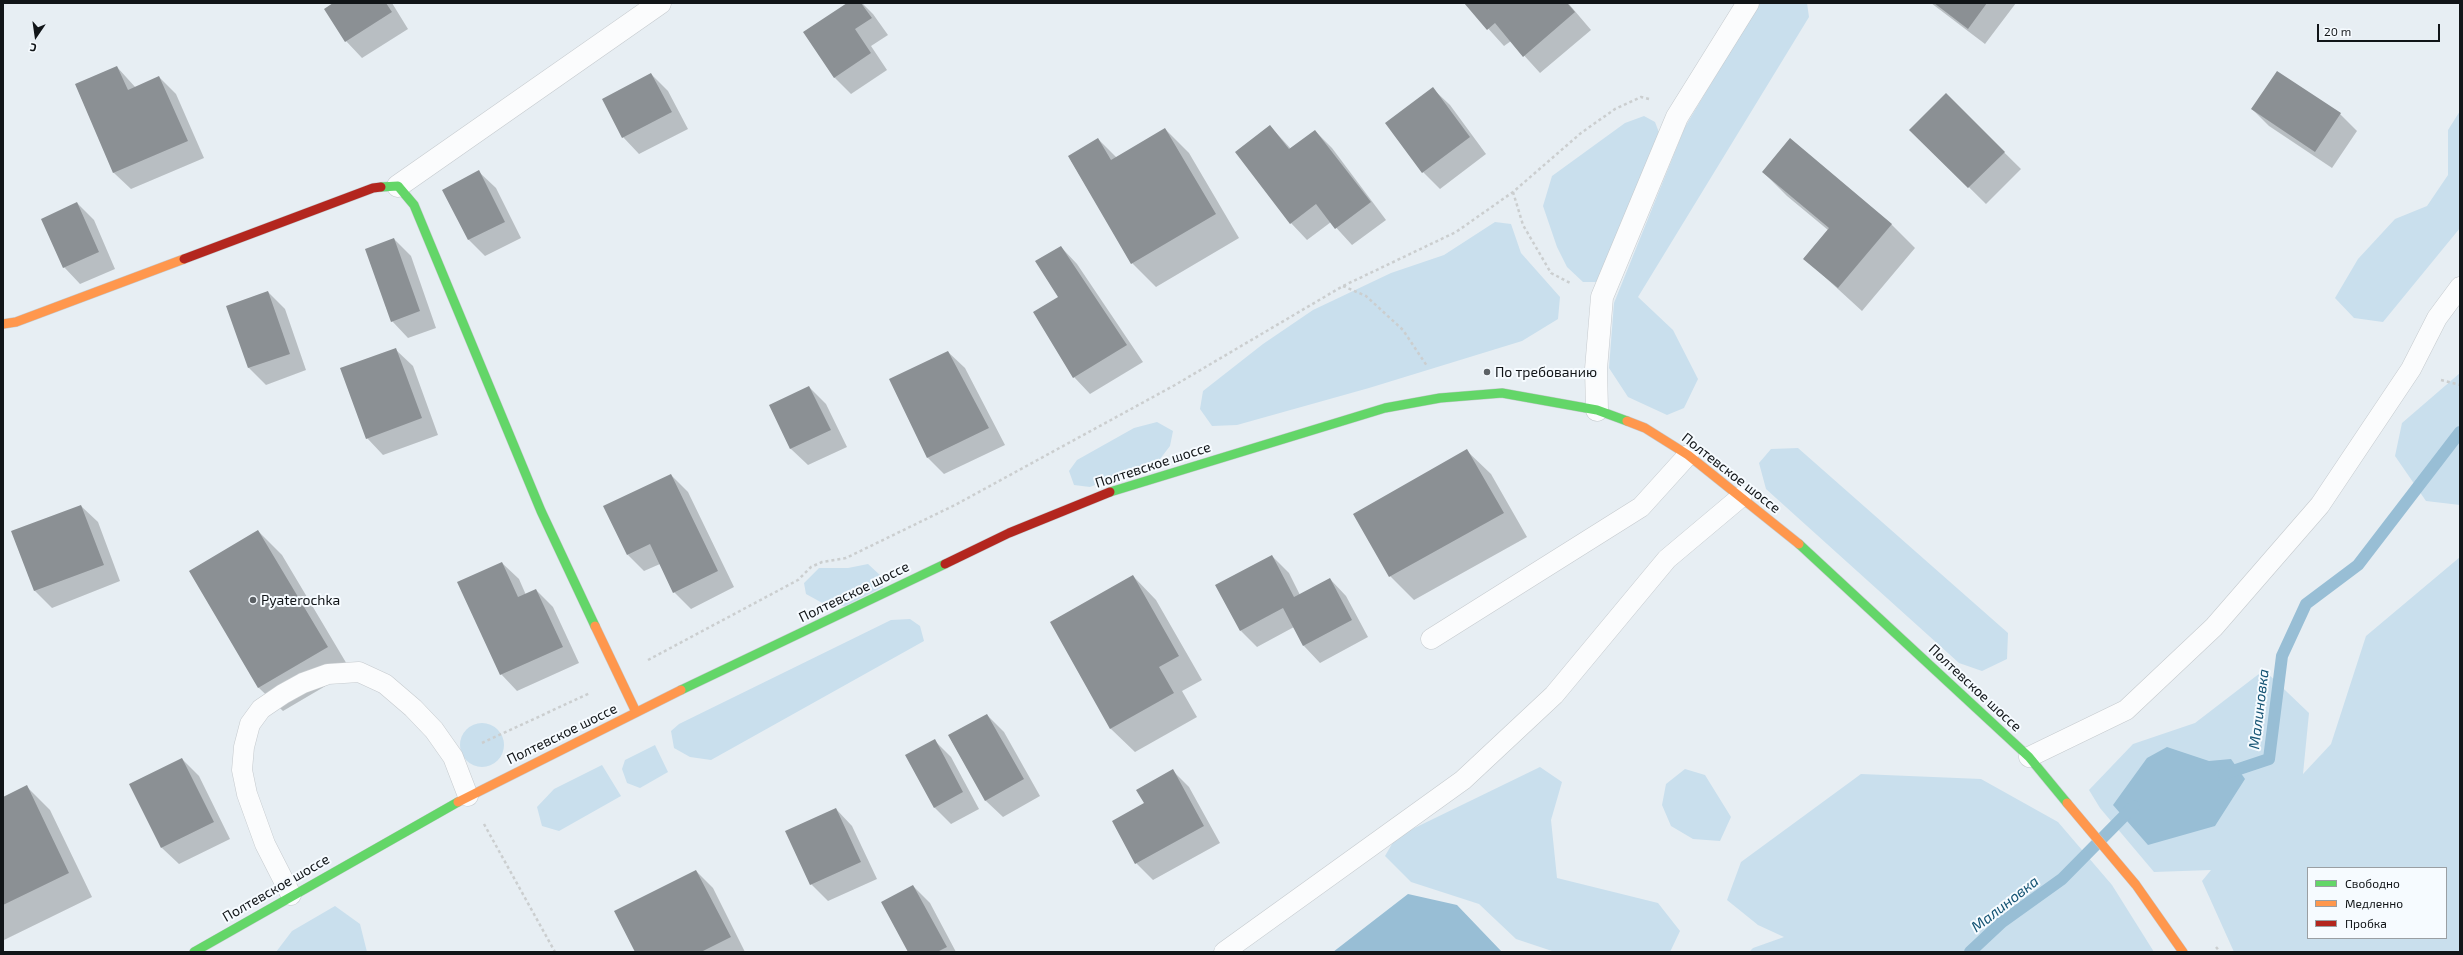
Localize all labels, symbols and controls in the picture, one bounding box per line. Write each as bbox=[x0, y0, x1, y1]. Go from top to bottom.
north arrow bbox=[16, 16, 56, 56]
scale bar bbox=[2319, 16, 2442, 42]
text: 20 m bbox=[2324, 24, 2351, 38]
text: С bbox=[29, 41, 38, 55]
place label: По требованию bbox=[1495, 364, 1597, 380]
marker: По требованию bbox=[1482, 367, 1492, 377]
street label: Полтевское шоссе bbox=[1678, 429, 1784, 517]
street label: Полтевское шоссе bbox=[1093, 438, 1213, 492]
street label: Полтевское шоссе bbox=[796, 558, 912, 626]
place label: Pyaterochka bbox=[261, 592, 340, 608]
marker: Pyaterochka bbox=[248, 595, 258, 605]
street label: Полтевское шоссе bbox=[1925, 641, 2025, 735]
water label: Малиновка bbox=[2245, 668, 2273, 750]
street label: Полтевское шоссе bbox=[504, 700, 620, 768]
street label: Полтевское шоссе bbox=[220, 851, 332, 925]
legend bbox=[2307, 867, 2447, 939]
water label: Малиновка bbox=[1968, 872, 2042, 936]
text: Свободно bbox=[2345, 876, 2400, 890]
text: Медленно bbox=[2345, 896, 2403, 910]
text: Пробка bbox=[2345, 916, 2387, 930]

